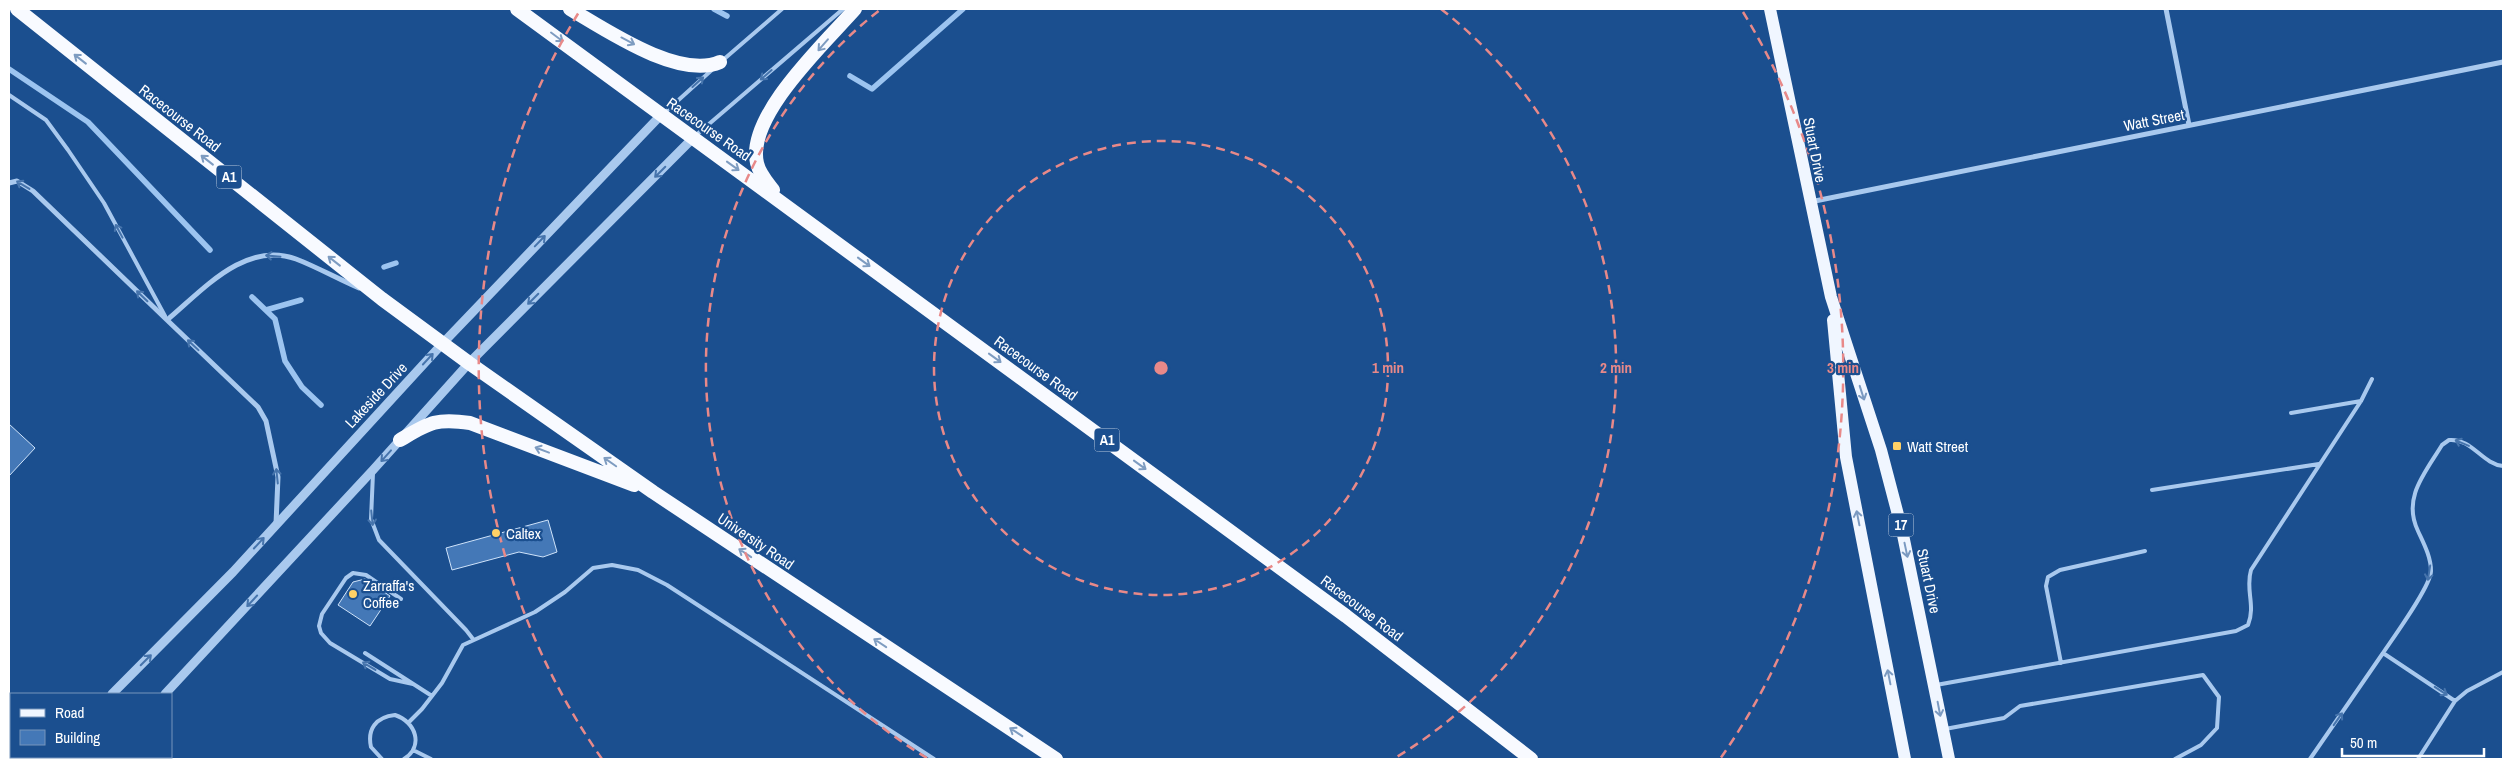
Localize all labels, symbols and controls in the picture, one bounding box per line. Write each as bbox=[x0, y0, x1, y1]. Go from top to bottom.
one-way arrow bbox=[550, 32, 564, 42]
one-way arrow bbox=[620, 36, 635, 46]
one-way arrow bbox=[818, 39, 829, 52]
one-way arrow bbox=[74, 53, 87, 64]
one-way arrow bbox=[760, 69, 773, 80]
one-way arrow bbox=[691, 77, 704, 88]
street label: Racecourse Road bbox=[135, 79, 225, 157]
street label: Racecourse Road bbox=[663, 92, 755, 166]
street label: Watt Street bbox=[2122, 104, 2187, 136]
street label: Stuart Drive bbox=[1798, 116, 1832, 184]
one-way arrow bbox=[201, 154, 214, 165]
one-way arrow bbox=[726, 161, 740, 171]
one-way arrow bbox=[654, 165, 666, 177]
road number: A1 bbox=[216, 166, 242, 188]
one-way arrow bbox=[16, 180, 30, 191]
one-way arrow bbox=[114, 224, 124, 239]
one-way arrow bbox=[534, 235, 546, 247]
one-way arrow bbox=[265, 251, 281, 261]
one-way arrow bbox=[328, 255, 341, 266]
one-way arrow bbox=[857, 257, 871, 267]
one-way arrow bbox=[135, 290, 148, 302]
one-way arrow bbox=[526, 293, 539, 305]
street label: Racecourse Road bbox=[990, 331, 1082, 405]
one-way arrow bbox=[187, 339, 199, 351]
one-way arrow bbox=[422, 352, 434, 365]
one-way arrow bbox=[988, 353, 1002, 363]
street label: Lakeside Drive bbox=[340, 357, 412, 432]
text: 1 min bbox=[1372, 357, 1404, 378]
text: 2 min bbox=[1600, 357, 1632, 378]
text: 3 min bbox=[1827, 357, 1859, 378]
centre of rings bbox=[1152, 359, 1170, 377]
one-way arrow bbox=[1858, 385, 1867, 401]
road number: A1 bbox=[1094, 428, 1120, 452]
place label: Watt Street bbox=[1907, 436, 1969, 457]
one-way arrow bbox=[2455, 437, 2470, 447]
marker: Watt Street bbox=[1891, 440, 1903, 452]
one-way arrow bbox=[535, 445, 550, 454]
one-way arrow bbox=[380, 450, 392, 462]
one-way arrow bbox=[603, 457, 617, 467]
one-way arrow bbox=[1133, 459, 1146, 470]
one-way arrow bbox=[272, 468, 282, 484]
street label: University Road bbox=[714, 508, 798, 574]
one-way arrow bbox=[367, 510, 377, 526]
one-way arrow bbox=[1853, 510, 1862, 526]
road number: 17 bbox=[1888, 514, 1914, 536]
place label: Caltex bbox=[506, 523, 542, 544]
marker: Caltex bbox=[490, 527, 502, 539]
one-way arrow bbox=[253, 536, 265, 549]
one-way arrow bbox=[1902, 541, 1912, 557]
street label: Stuart Drive bbox=[1912, 547, 1946, 615]
one-way arrow bbox=[738, 548, 752, 558]
one-way arrow bbox=[2424, 564, 2434, 580]
street label: Racecourse Road bbox=[1316, 570, 1408, 646]
place label: Zarraffa's Coffee bbox=[363, 575, 414, 613]
marker: Zarraffa's Coffee bbox=[347, 588, 359, 600]
one-way arrow bbox=[246, 595, 258, 608]
one-way arrow bbox=[873, 638, 887, 648]
one-way arrow bbox=[140, 653, 152, 666]
one-way arrow bbox=[362, 661, 376, 671]
one-way arrow bbox=[1884, 669, 1893, 685]
one-way arrow bbox=[2433, 686, 2447, 696]
legend bbox=[10, 693, 172, 758]
one-way arrow bbox=[1935, 701, 1944, 717]
text: Road bbox=[55, 702, 84, 723]
one-way arrow bbox=[2333, 712, 2343, 726]
scale bar bbox=[2342, 726, 2484, 758]
text: Building bbox=[55, 727, 100, 748]
one-way arrow bbox=[1009, 727, 1023, 737]
text: 50 m bbox=[2350, 732, 2377, 753]

